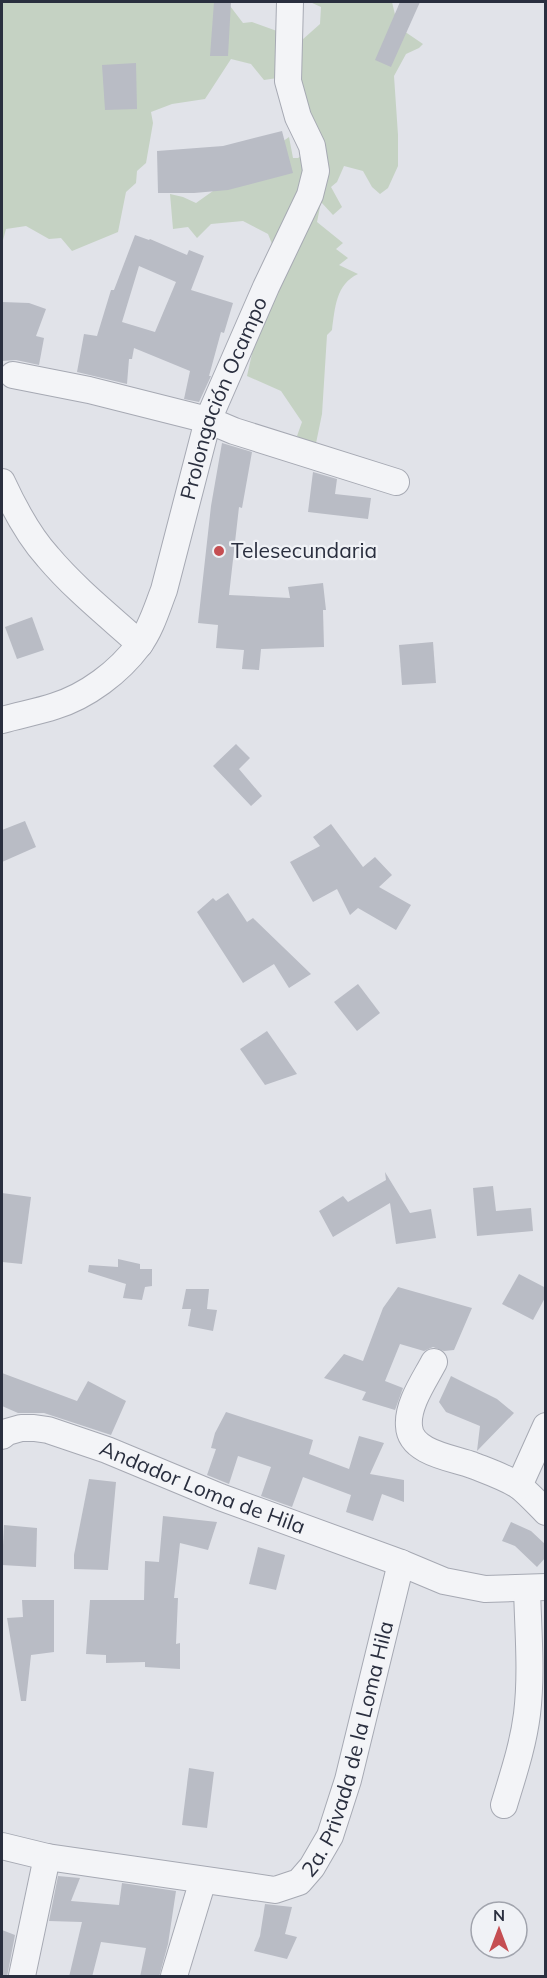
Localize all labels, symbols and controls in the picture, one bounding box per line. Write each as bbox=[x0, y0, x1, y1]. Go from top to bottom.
street label: Prolongación Ocampo bbox=[174, 292, 272, 502]
place label: Telesecundaria bbox=[231, 537, 377, 563]
marker: Telesecundaria bbox=[212, 544, 226, 558]
street label: Andador Loma de Hila bbox=[96, 1434, 309, 1539]
street label: 2a. Privada de la Loma Hila bbox=[295, 1618, 398, 1882]
north arrow bbox=[469, 1900, 529, 1960]
text: N bbox=[493, 1905, 505, 1925]

